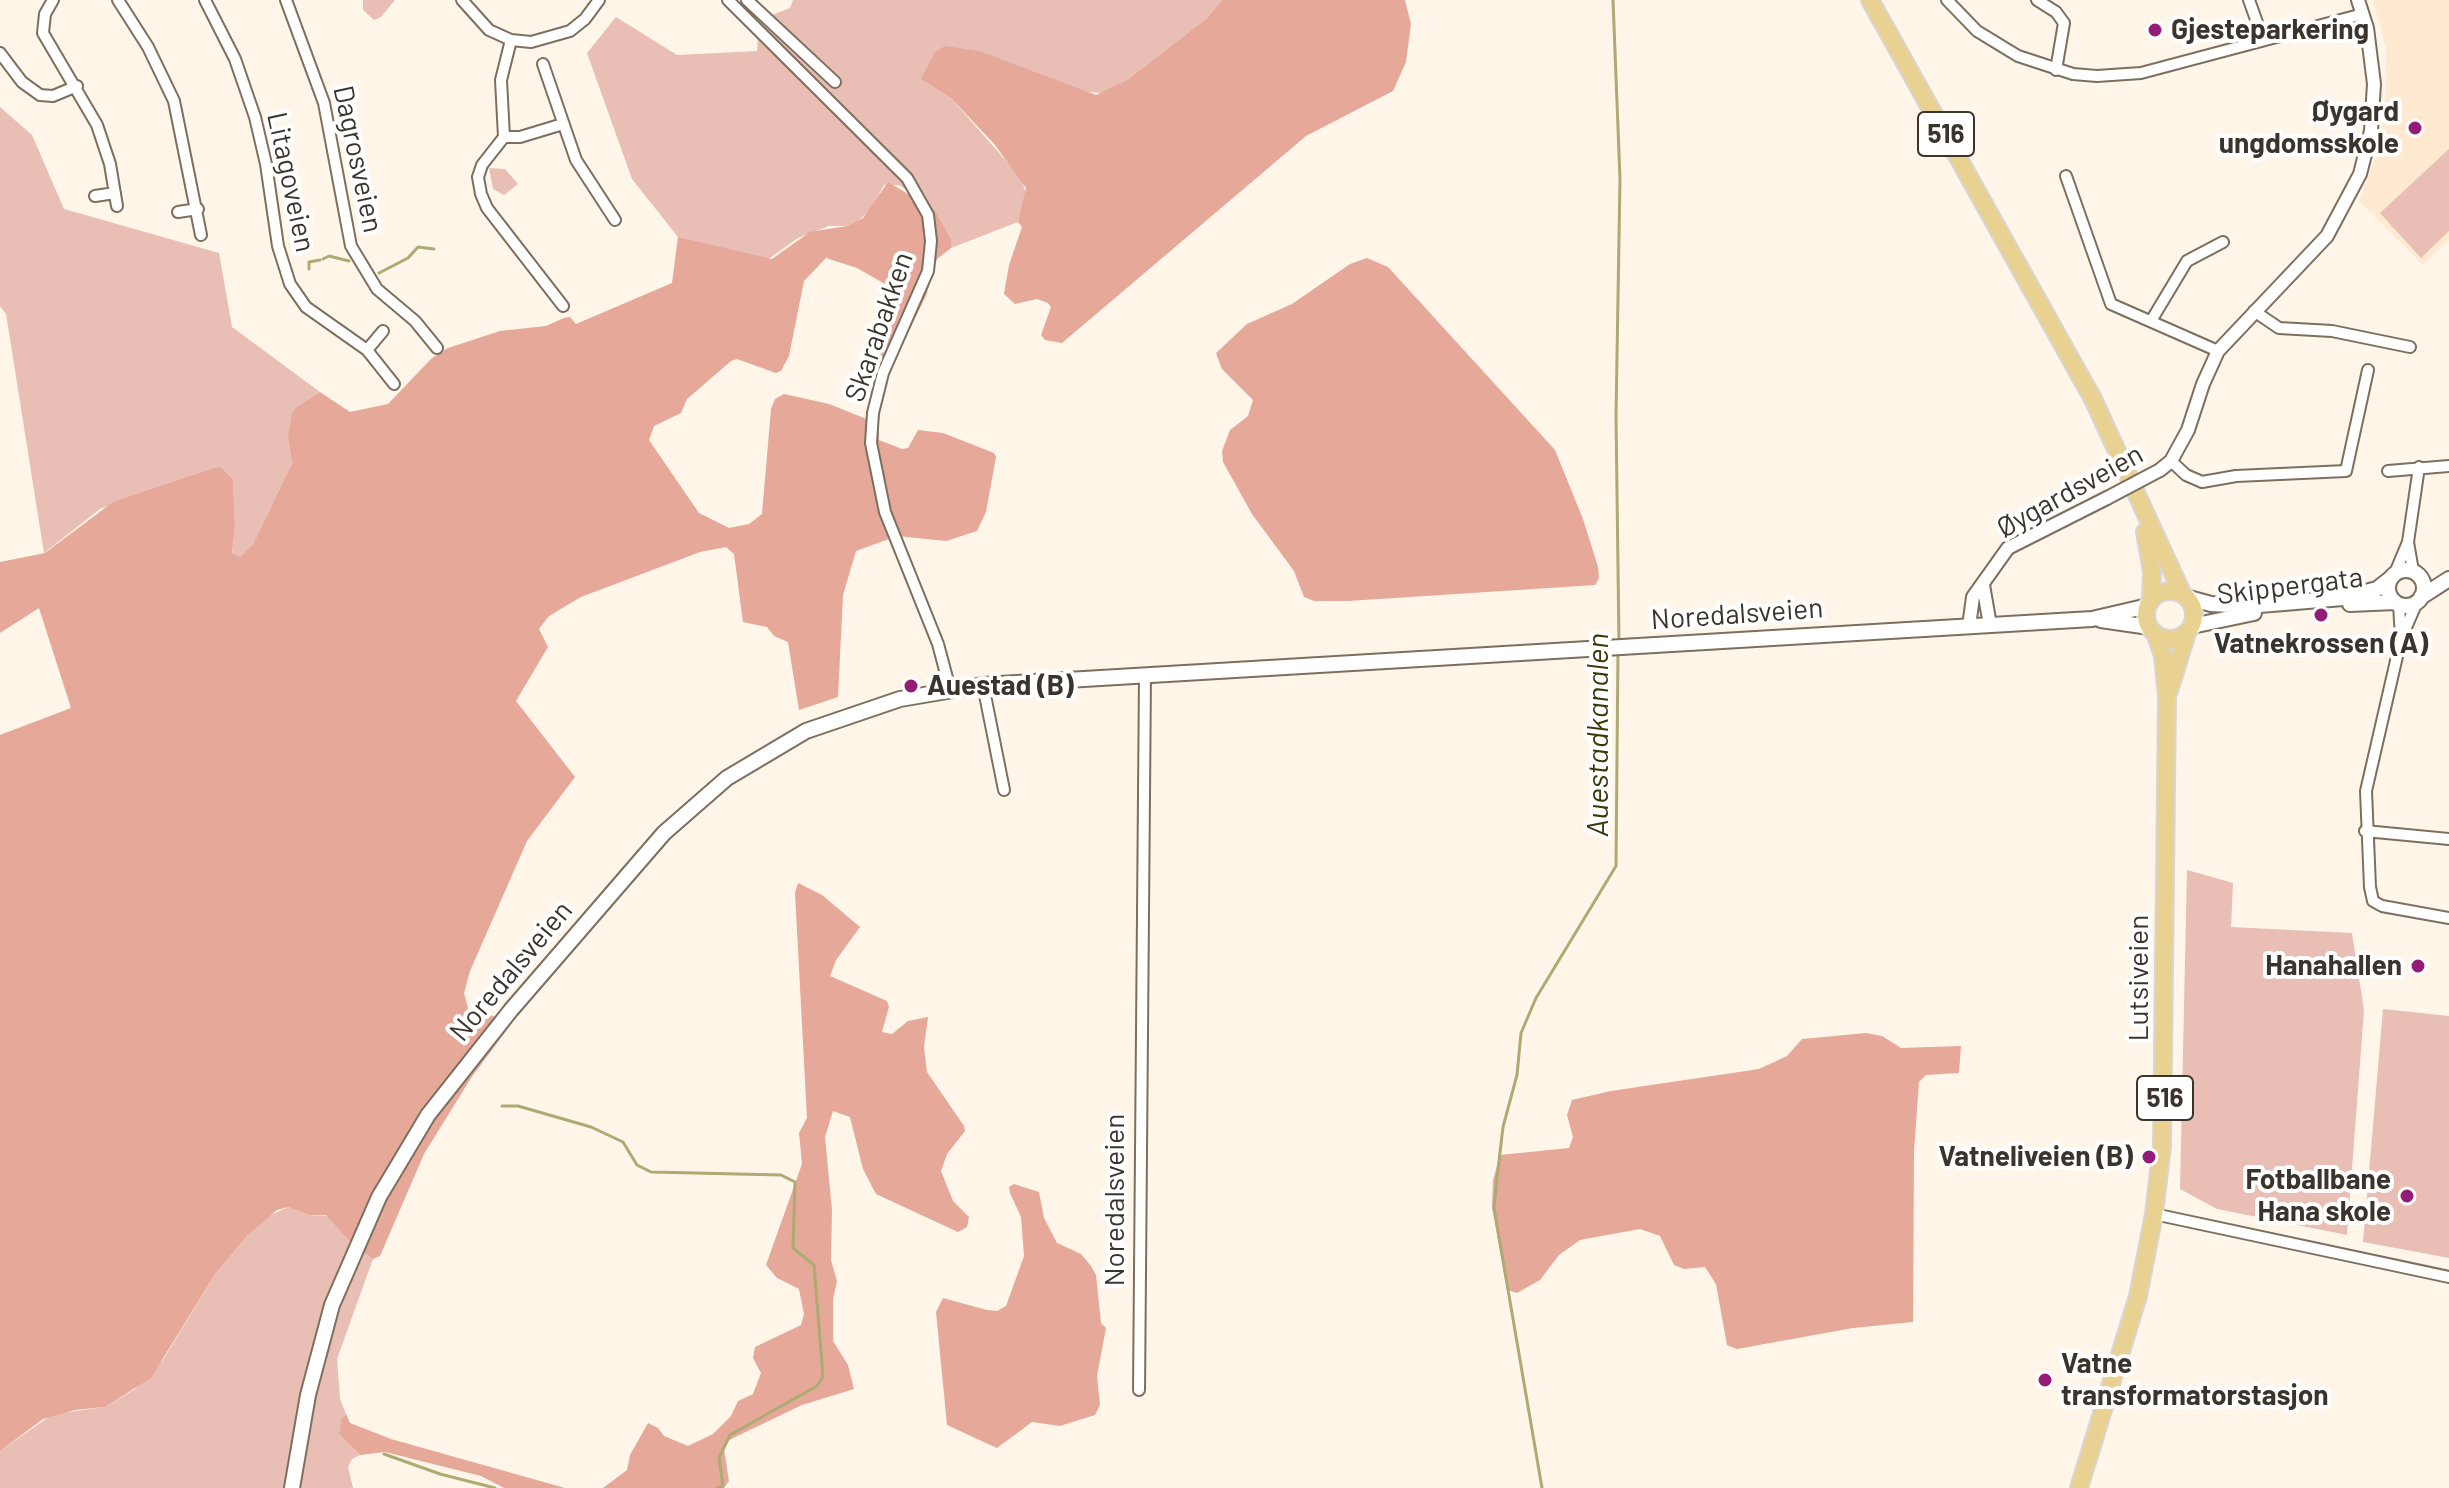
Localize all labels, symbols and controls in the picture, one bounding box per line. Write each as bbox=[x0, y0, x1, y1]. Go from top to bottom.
place label: Gjesteparkering bbox=[2171, 13, 2369, 47]
marker: Gjesteparkering bbox=[2146, 21, 2164, 39]
street label: Dagrosveien bbox=[326, 83, 390, 235]
place label: Øygard ungdomsskole bbox=[2219, 95, 2399, 161]
street label: Litagoveien bbox=[260, 109, 322, 255]
road number: 516 bbox=[1918, 112, 1974, 156]
marker: Øygard ungdomsskole bbox=[2406, 119, 2424, 137]
street label: Skarabakken bbox=[838, 248, 920, 406]
street label: Øygardsveien bbox=[1991, 437, 2149, 545]
street label: Skippergata bbox=[2215, 560, 2365, 612]
street label: Noredalsveien bbox=[1650, 591, 1824, 637]
marker: Vatnekrossen (A) bbox=[2312, 606, 2330, 624]
place label: Vatnekrossen (A) bbox=[2214, 627, 2428, 661]
water label: Auestadkanalen bbox=[1580, 633, 1616, 837]
place label: Auestad (B) bbox=[927, 669, 1074, 703]
marker: Auestad (B) bbox=[902, 677, 920, 695]
street label: Noredalsveien bbox=[443, 894, 579, 1048]
street label: Lutsiveien bbox=[2122, 915, 2156, 1041]
place label: Hanahallen bbox=[2265, 949, 2402, 983]
marker: Hanahallen bbox=[2409, 957, 2427, 975]
road number: 516 bbox=[2137, 1076, 2193, 1120]
street label: Noredalsveien bbox=[1098, 1114, 1132, 1286]
place label: Vatneliveien (B) bbox=[1939, 1140, 2133, 1174]
marker: Vatneliveien (B) bbox=[2140, 1148, 2158, 1166]
place label: Fotballbane Hana skole bbox=[2246, 1163, 2391, 1229]
marker: Fotballbane Hana skole bbox=[2398, 1187, 2416, 1205]
place label: Vatne transformatorstasjon bbox=[2061, 1347, 2329, 1413]
marker: Vatne transformatorstasjon bbox=[2036, 1371, 2054, 1389]

